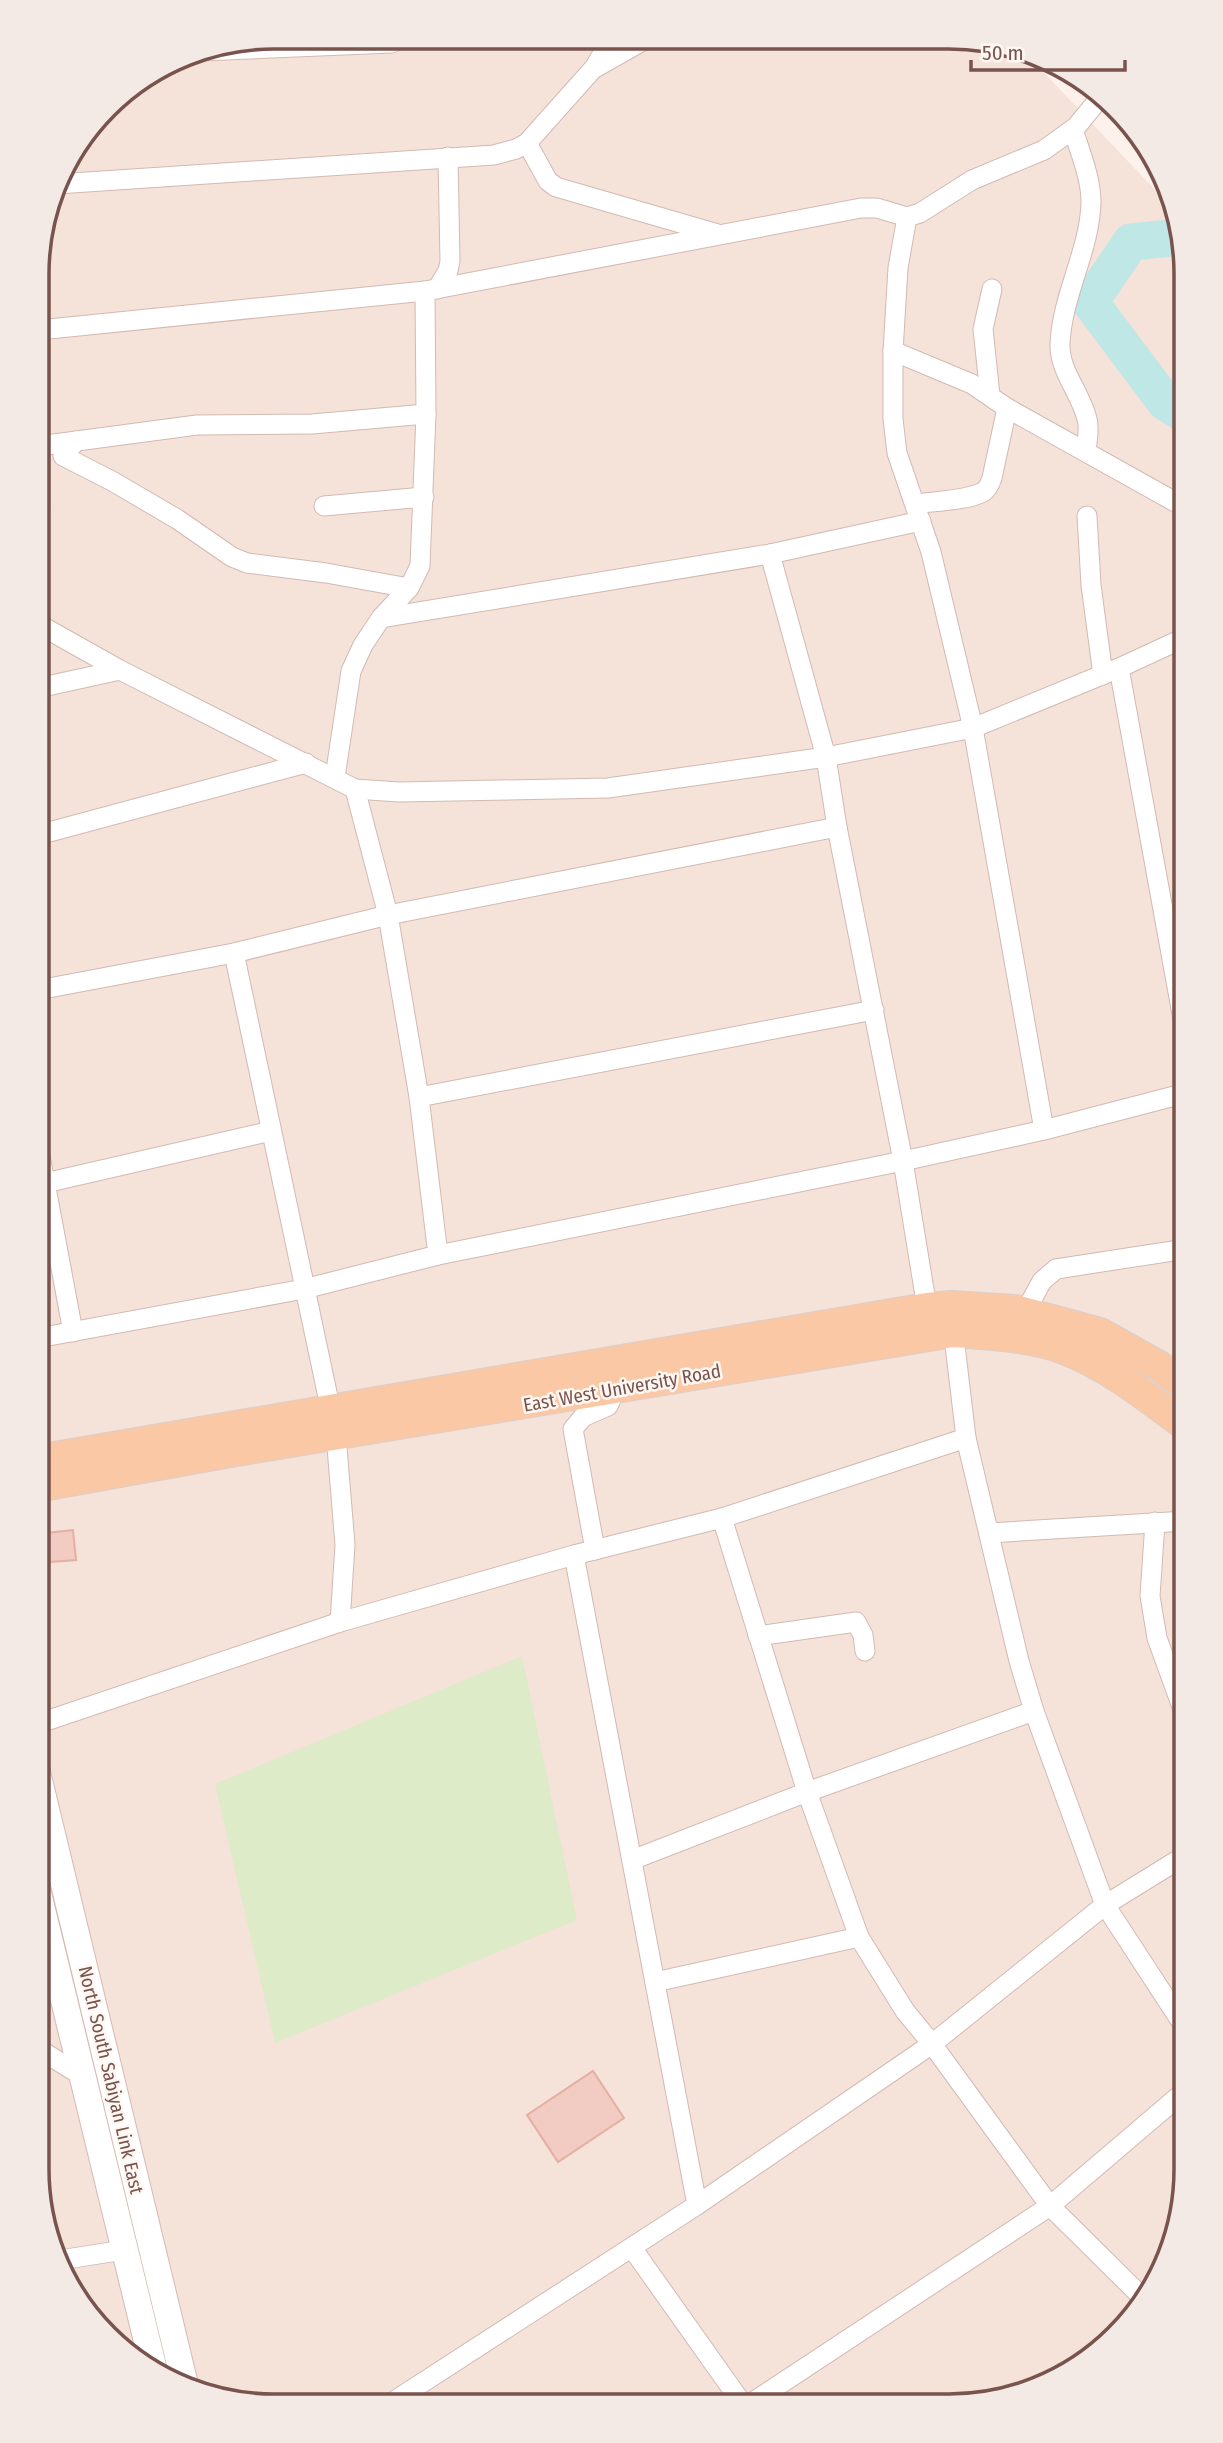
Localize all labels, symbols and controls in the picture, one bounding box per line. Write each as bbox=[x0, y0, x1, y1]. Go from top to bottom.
scale bar bbox=[971, 28, 1125, 72]
text: 50 m bbox=[982, 40, 1024, 66]
street label: East West University Road bbox=[521, 1359, 723, 1417]
street label: North South Sabiyan Link East bbox=[74, 1964, 149, 2197]

